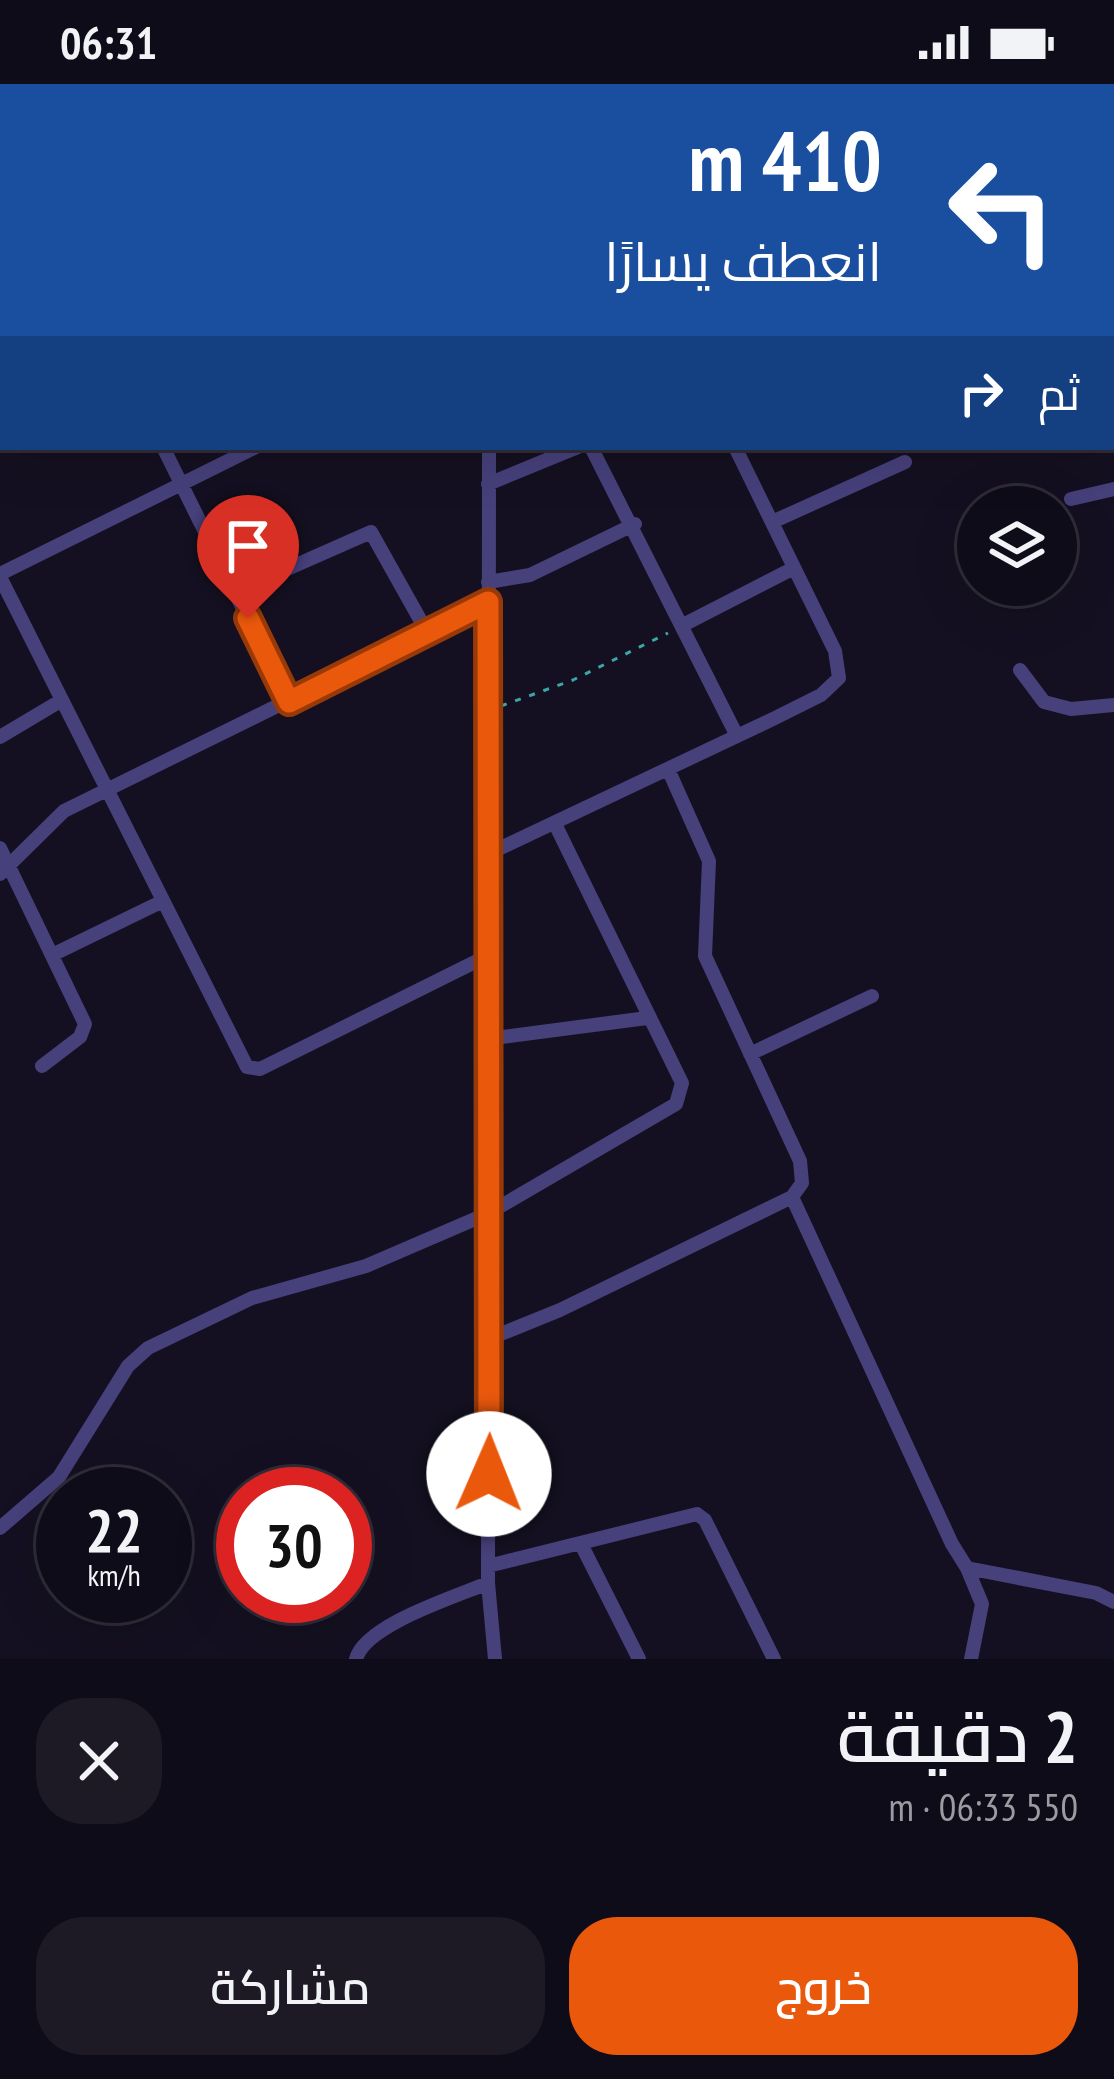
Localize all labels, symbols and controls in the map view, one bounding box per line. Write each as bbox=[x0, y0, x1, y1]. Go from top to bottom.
text: 06:31 bbox=[60, 13, 157, 71]
text: 410 m bbox=[689, 105, 882, 214]
icon: left bbox=[924, 132, 1080, 288]
text: انعطف يسارًا bbox=[604, 226, 882, 296]
icon: right bbox=[948, 360, 1014, 426]
text: ثم bbox=[1038, 364, 1080, 422]
map controls bbox=[957, 486, 1077, 606]
button: layers bbox=[957, 486, 1077, 606]
pin bbox=[197, 495, 299, 618]
icon: arrive bbox=[215, 513, 281, 579]
position arrow bbox=[426, 1411, 552, 1537]
speed limit sign: 30 bbox=[216, 1467, 372, 1623]
text: 22 bbox=[85, 1491, 143, 1569]
text: km/h bbox=[87, 1555, 141, 1594]
text: 2 دقيقة bbox=[837, 1689, 1078, 1782]
button: close bbox=[36, 1698, 162, 1824]
text: 550 m · 06:33 bbox=[889, 1781, 1078, 1832]
button: مشاركة bbox=[36, 1917, 545, 2055]
button: خروج bbox=[569, 1917, 1078, 2055]

